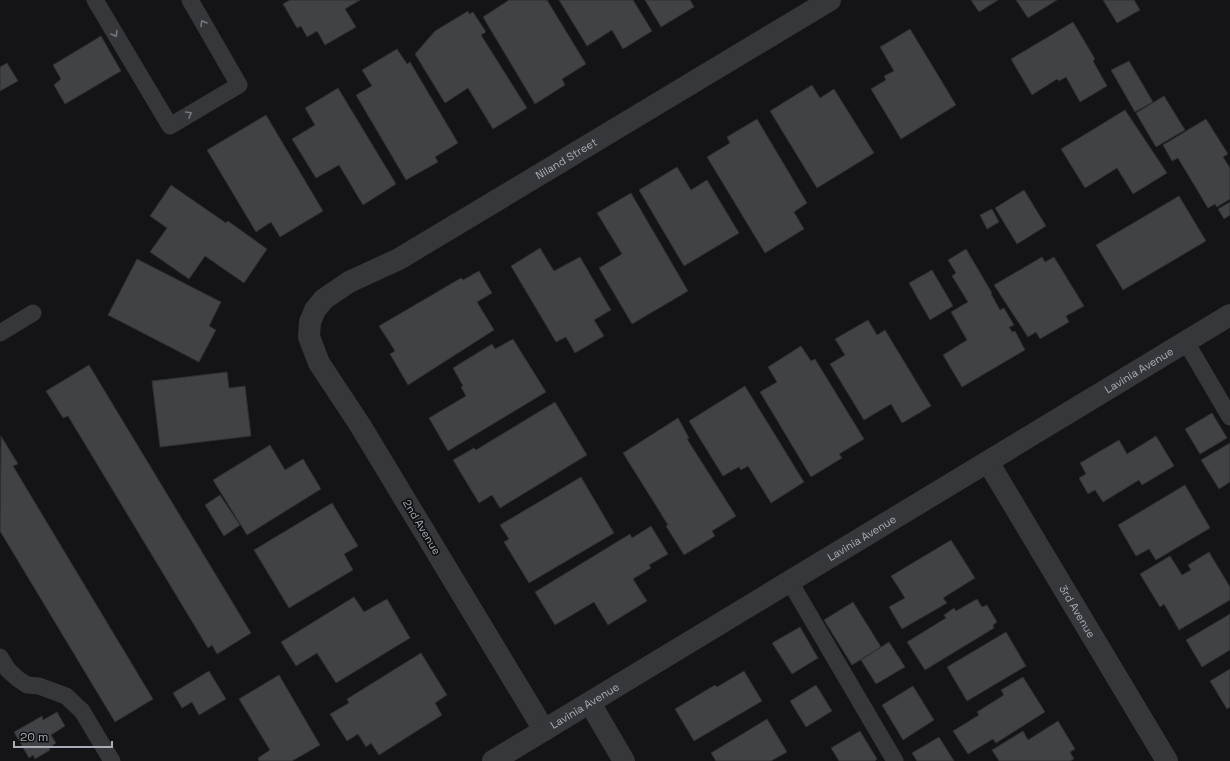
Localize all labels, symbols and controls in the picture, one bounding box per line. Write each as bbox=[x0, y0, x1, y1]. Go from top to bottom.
one-way arrow bbox=[201, 20, 208, 27]
one-way arrow bbox=[111, 30, 118, 37]
one-way arrow bbox=[185, 112, 192, 119]
street label: Niland Street bbox=[533, 135, 600, 182]
street label: Lavinia Avenue bbox=[1102, 344, 1176, 396]
street label: 2nd Avenue bbox=[400, 497, 444, 557]
street label: Lavinia Avenue bbox=[825, 512, 899, 564]
street label: 3rd Avenue bbox=[1056, 582, 1099, 640]
street label: Lavinia Avenue bbox=[548, 679, 622, 732]
scale bar bbox=[14, 723, 112, 749]
text: 20 m bbox=[20, 729, 48, 745]

